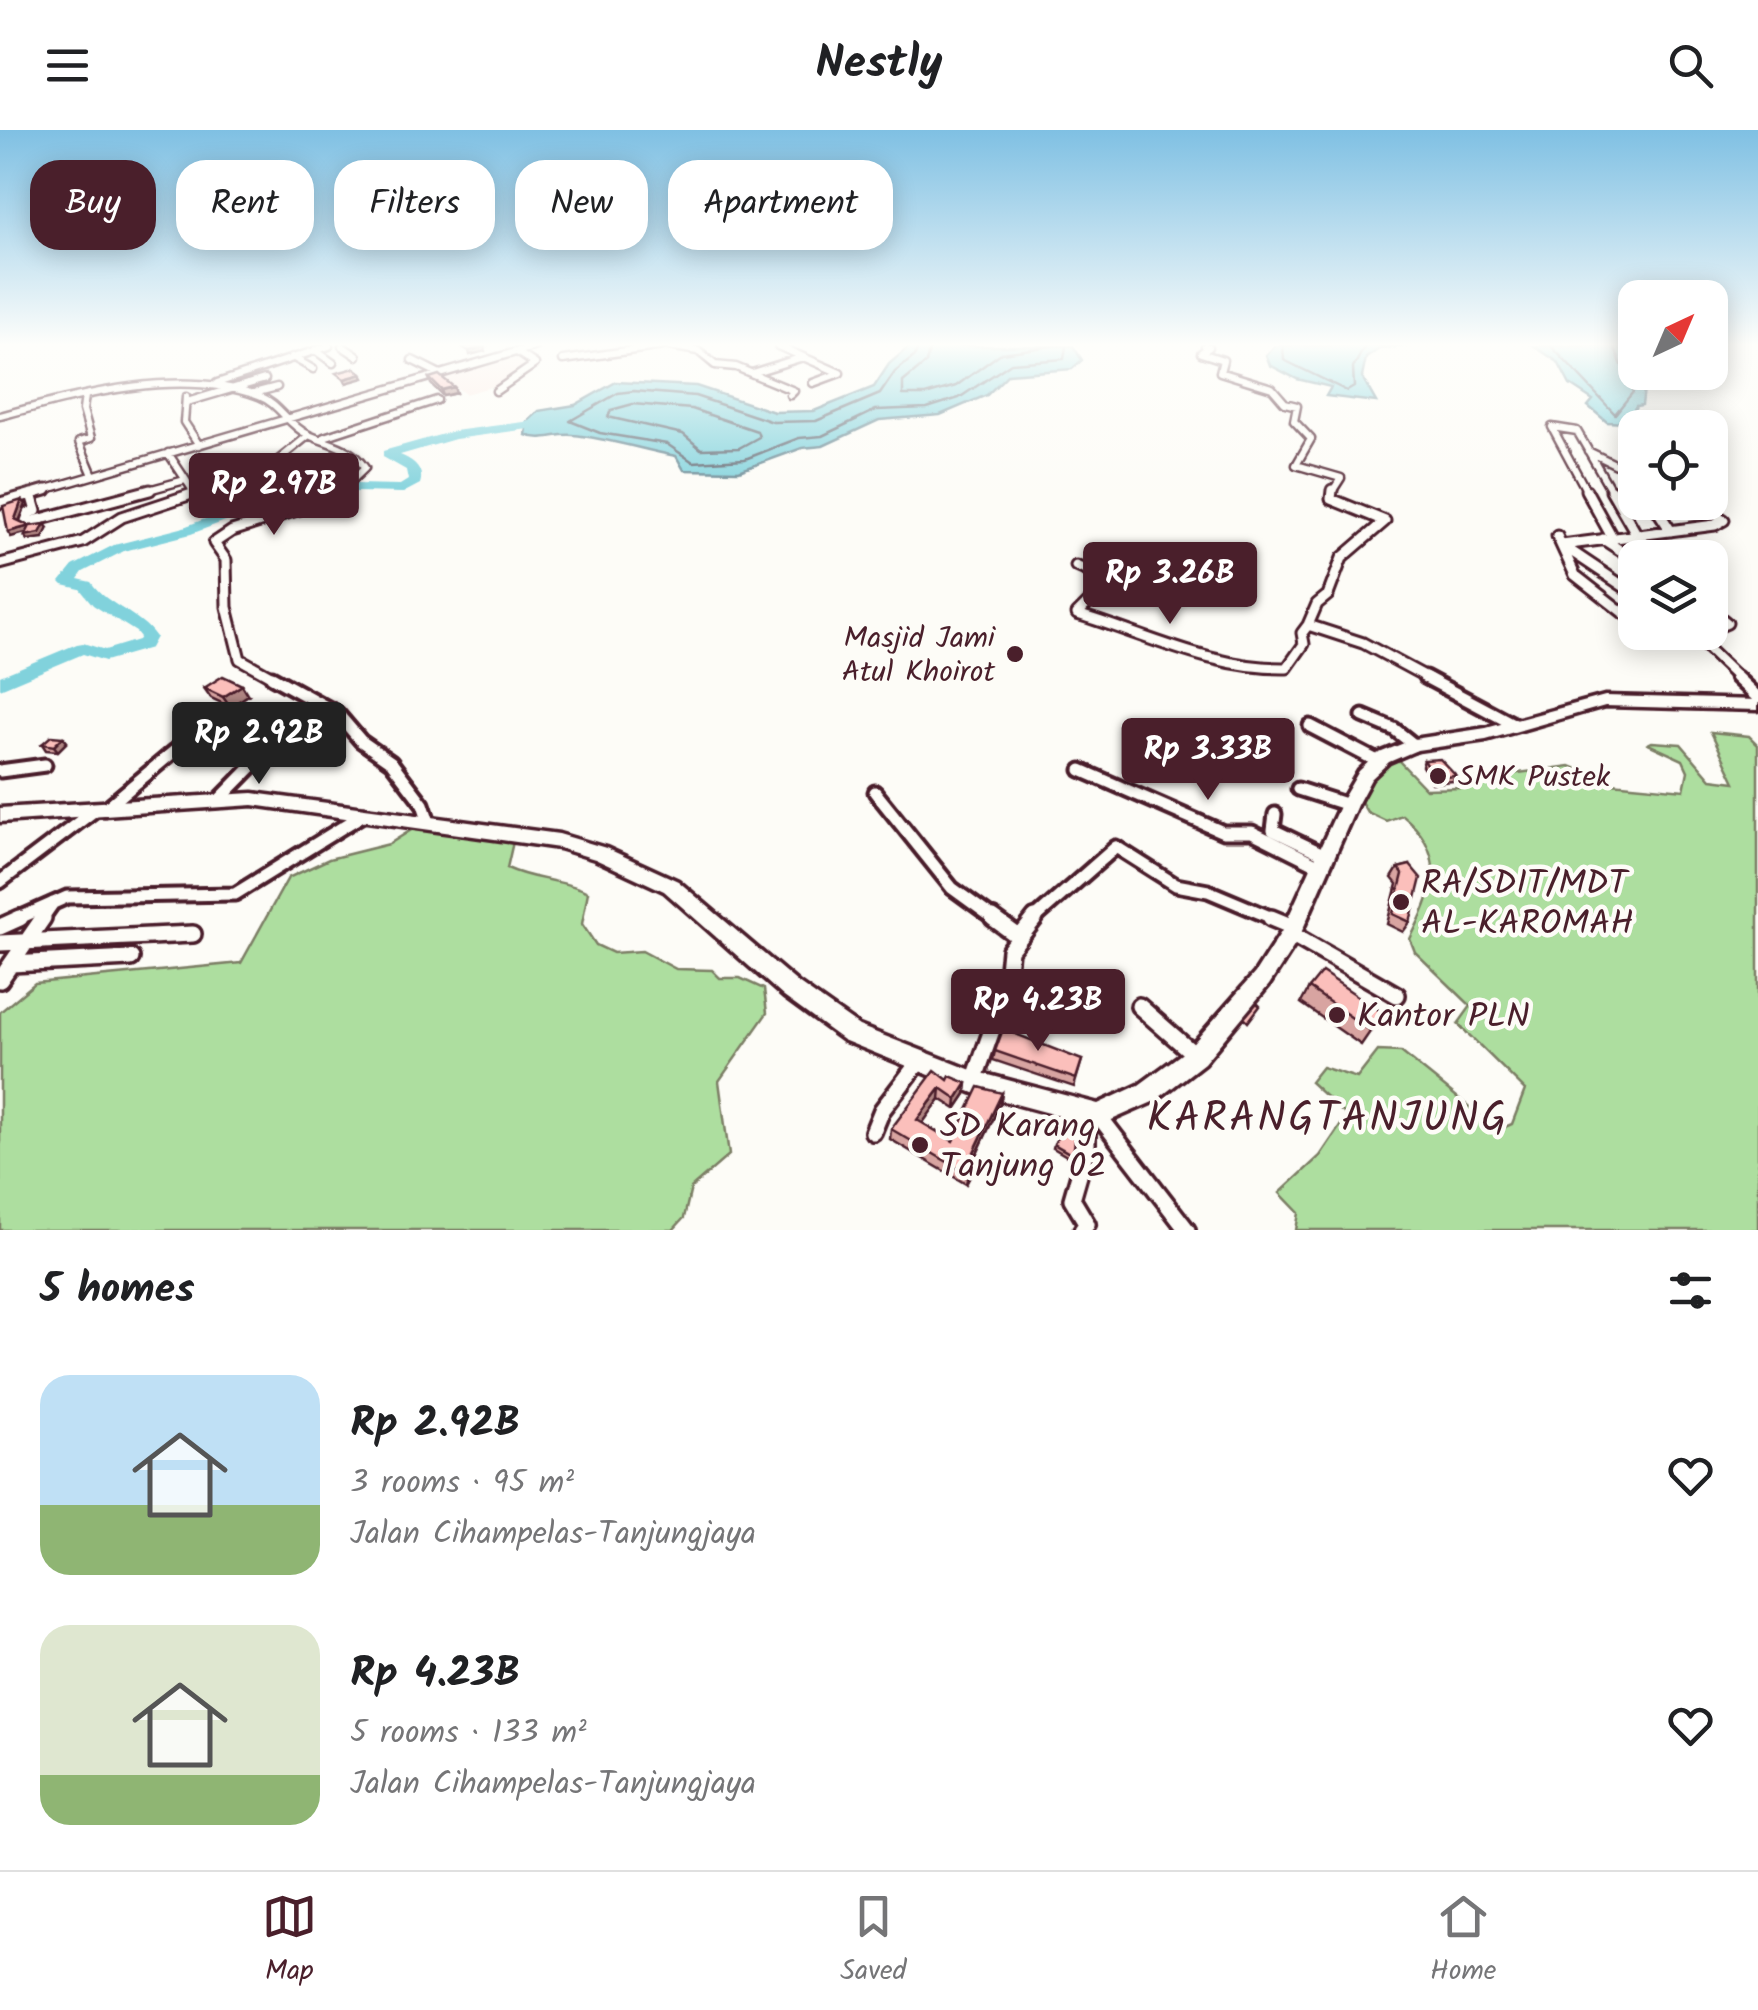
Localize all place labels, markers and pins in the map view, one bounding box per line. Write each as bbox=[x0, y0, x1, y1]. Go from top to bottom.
pin: Rp 2.97B bbox=[171, 453, 377, 538]
pin: Rp 3.26B bbox=[1067, 542, 1273, 627]
place label: Masjid Jami Atul Khoirot bbox=[842, 615, 997, 697]
marker: Masjid Jami Atul Khoirot bbox=[1004, 643, 1026, 665]
pin: Rp 2.92B bbox=[156, 702, 362, 787]
pin: Rp 3.33B bbox=[1105, 718, 1311, 803]
place label: SMK Pustek bbox=[1458, 754, 1611, 802]
marker: SMK Pustek bbox=[1427, 765, 1449, 787]
place label: RA/SDIT/MDT AL-KAROMAH bbox=[1421, 857, 1634, 953]
marker: RA/SDIT/MDT AL-KAROMAH bbox=[1390, 891, 1412, 913]
pin: Rp 4.23B bbox=[935, 969, 1141, 1054]
place label: Kantor PLN bbox=[1357, 990, 1530, 1046]
marker: Kantor PLN bbox=[1326, 1004, 1348, 1026]
place label: SD Karang Tanjung 02 bbox=[940, 1100, 1107, 1196]
marker: SD Karang Tanjung 02 bbox=[909, 1134, 931, 1156]

